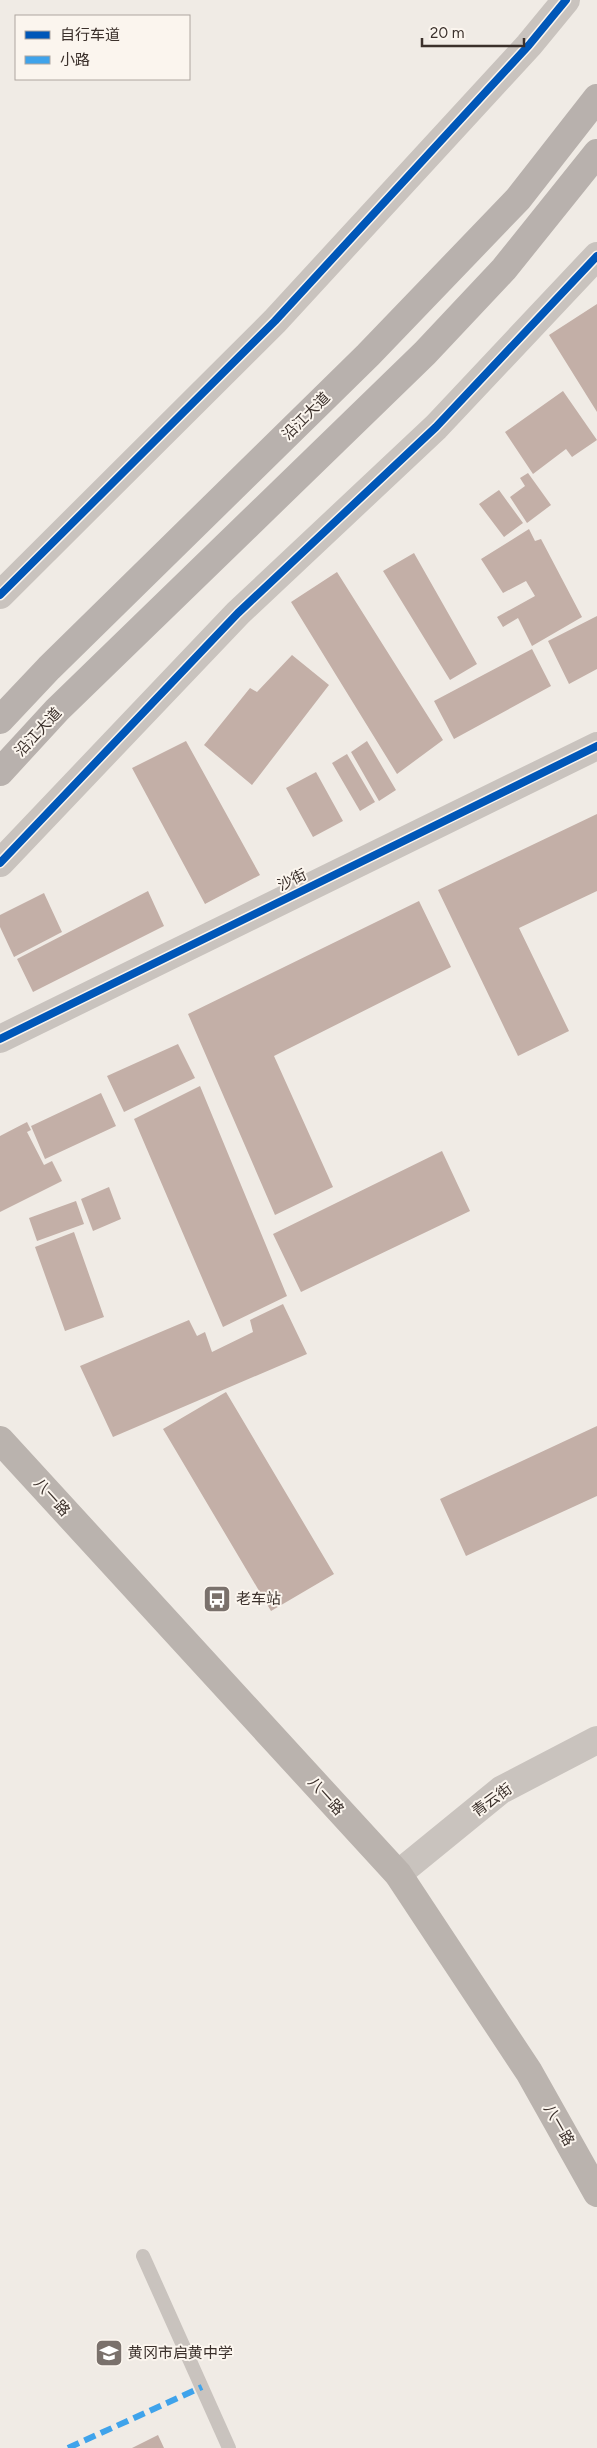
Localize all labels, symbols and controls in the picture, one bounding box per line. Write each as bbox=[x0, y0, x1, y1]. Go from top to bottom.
legend bbox=[15, 15, 190, 80]
scale bar bbox=[422, 15, 524, 47]
text: 20 m bbox=[430, 24, 464, 42]
text: 自行车道 bbox=[60, 26, 120, 44]
text: 小路 bbox=[60, 51, 90, 69]
street label: 沿江大道 bbox=[278, 388, 334, 444]
street label: 沿江大道 bbox=[11, 704, 65, 760]
street label: 沙街 bbox=[275, 865, 309, 895]
street label: 八一路 bbox=[30, 1474, 74, 1520]
bus stop icon: 老车站 bbox=[202, 1584, 232, 1614]
place label: 老车站 bbox=[236, 1590, 281, 1608]
street label: 八一路 bbox=[304, 1773, 348, 1819]
street label: 青云街 bbox=[469, 1779, 515, 1821]
street label: 八一路 bbox=[540, 2101, 578, 2149]
school or university icon: 黄冈市启黄中学 bbox=[94, 2338, 124, 2368]
place label: 黄冈市启黄中学 bbox=[128, 2344, 233, 2362]

